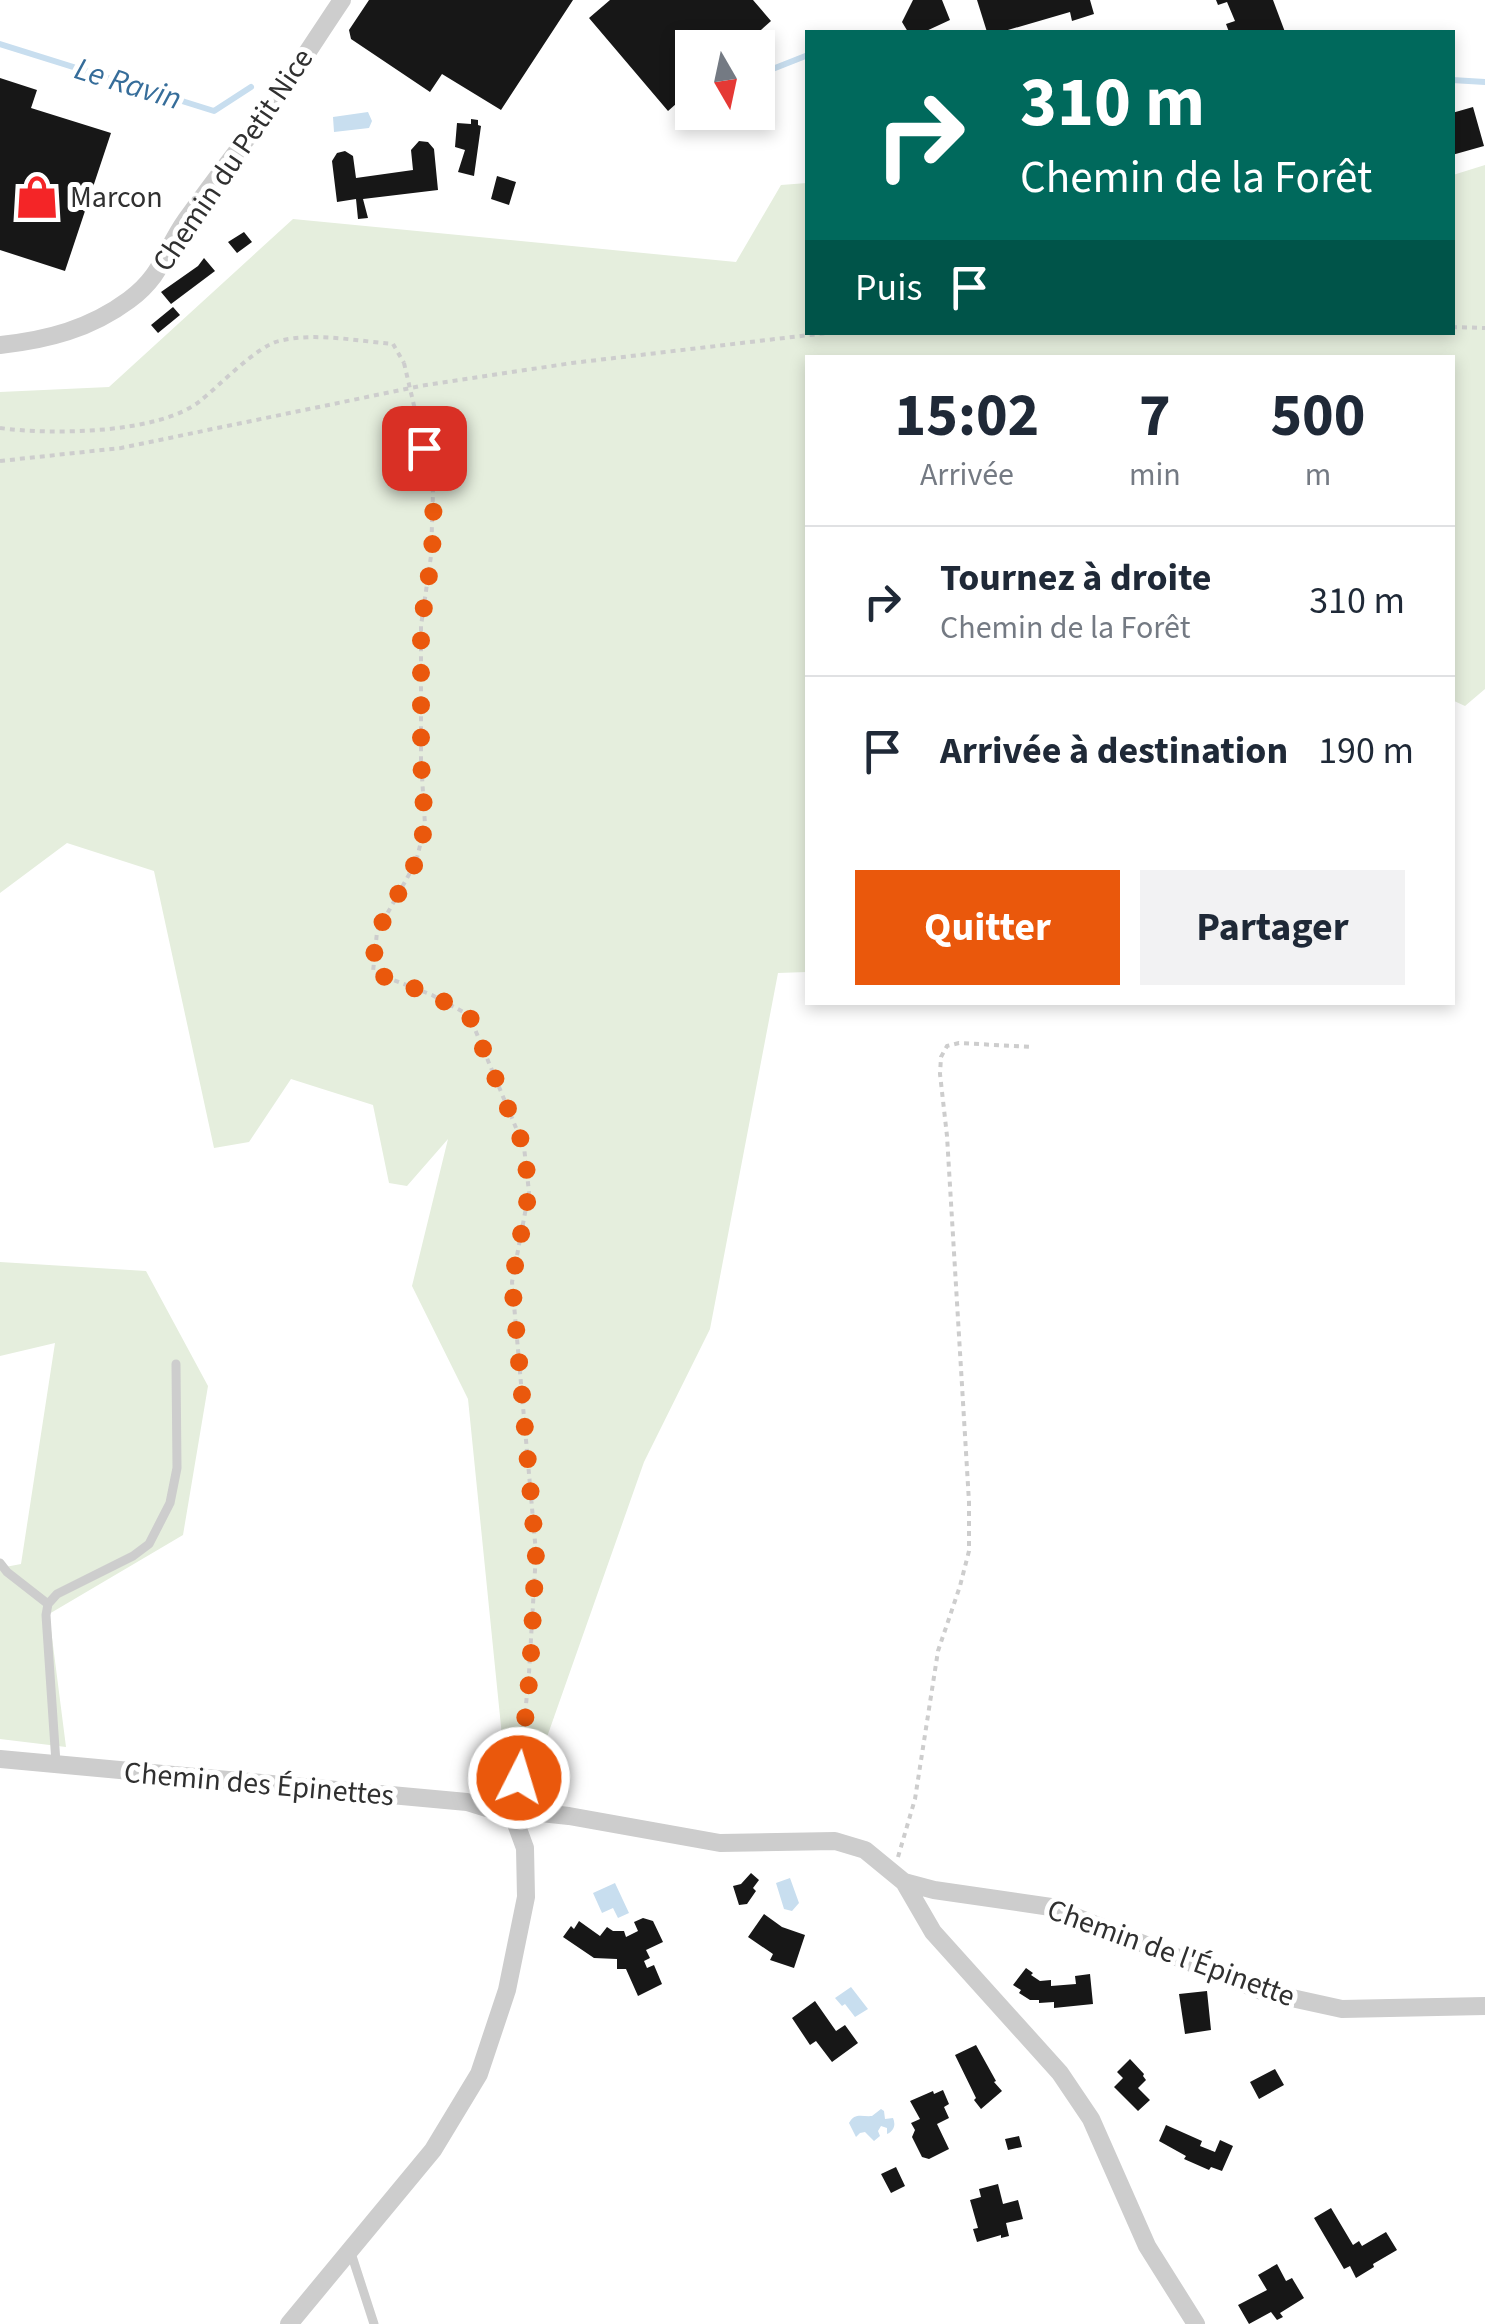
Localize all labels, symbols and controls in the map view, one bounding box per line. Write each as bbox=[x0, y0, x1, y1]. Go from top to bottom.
north arrow bbox=[675, 30, 775, 130]
map controls bbox=[675, 30, 775, 130]
street label: Chemin du Petit Nice bbox=[142, 40, 324, 280]
water label: Le Ravin bbox=[69, 46, 187, 122]
text: 310 m bbox=[1020, 53, 1205, 153]
icon: right bbox=[855, 70, 985, 200]
text: Chemin de la Forêt bbox=[1020, 146, 1372, 210]
shop icon: Marcon bbox=[13, 173, 61, 221]
place label: Marcon bbox=[70, 176, 163, 219]
icon: arrive bbox=[942, 260, 997, 315]
text: Puis bbox=[855, 261, 922, 315]
text: 15:02 bbox=[895, 374, 1039, 459]
text: 7 bbox=[1139, 374, 1171, 459]
text: 500 bbox=[1270, 374, 1365, 459]
pin bbox=[382, 406, 467, 491]
icon: arrive bbox=[397, 421, 452, 476]
text: Arrivée bbox=[920, 452, 1014, 498]
text: min bbox=[1129, 452, 1181, 498]
text: m bbox=[1305, 452, 1331, 498]
text: Tournez à droite bbox=[940, 551, 1212, 605]
icon: right bbox=[855, 574, 910, 629]
text: 310 m bbox=[1309, 574, 1405, 628]
text: Chemin de la Forêt bbox=[940, 605, 1190, 651]
icon: arrive bbox=[855, 724, 910, 779]
text: Arrivée à destination bbox=[940, 724, 1288, 778]
text: 190 m bbox=[1318, 724, 1414, 778]
button: Quitter bbox=[855, 870, 1120, 985]
button: Partager bbox=[1140, 870, 1405, 985]
position arrow bbox=[467, 1726, 571, 1830]
street label: Chemin des Épinettes bbox=[122, 1751, 396, 1817]
street label: Chemin de l'Épinette bbox=[1041, 1888, 1301, 2018]

